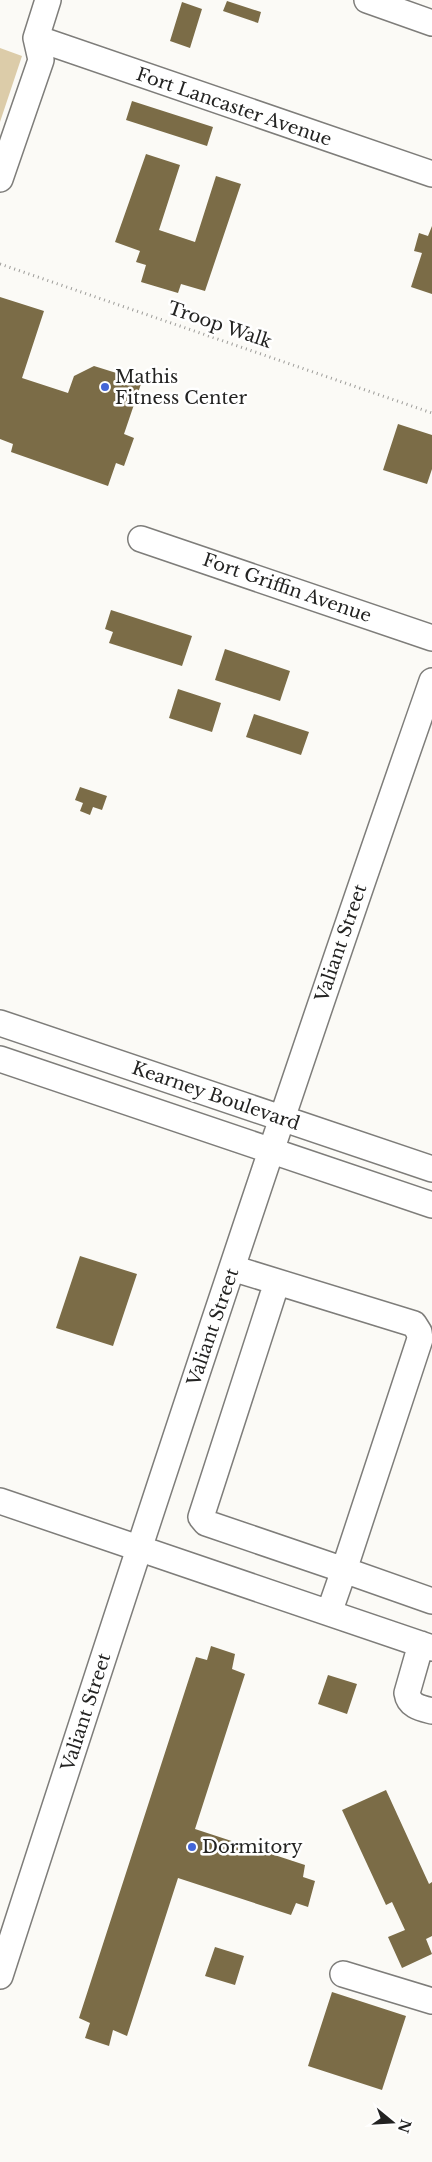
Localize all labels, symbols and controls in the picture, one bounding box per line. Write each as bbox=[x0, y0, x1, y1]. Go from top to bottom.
street label: Fort Lancaster Avenue bbox=[133, 63, 335, 151]
street label: Troop Walk bbox=[165, 297, 275, 353]
place label: Mathis Fitness Center bbox=[115, 366, 247, 409]
marker: Mathis Fitness Center bbox=[99, 381, 111, 393]
street label: Fort Griffin Avenue bbox=[200, 549, 374, 627]
street label: Valiant Street bbox=[310, 881, 371, 1006]
street label: Kearney Boulevard bbox=[129, 1057, 303, 1135]
street label: Valiant Street bbox=[182, 1265, 243, 1390]
street label: Valiant Street bbox=[56, 1650, 116, 1775]
place label: Dormitory bbox=[202, 1836, 303, 1858]
marker: Dormitory bbox=[186, 1841, 198, 1853]
north arrow bbox=[367, 2097, 417, 2147]
text: N bbox=[394, 2117, 415, 2135]

